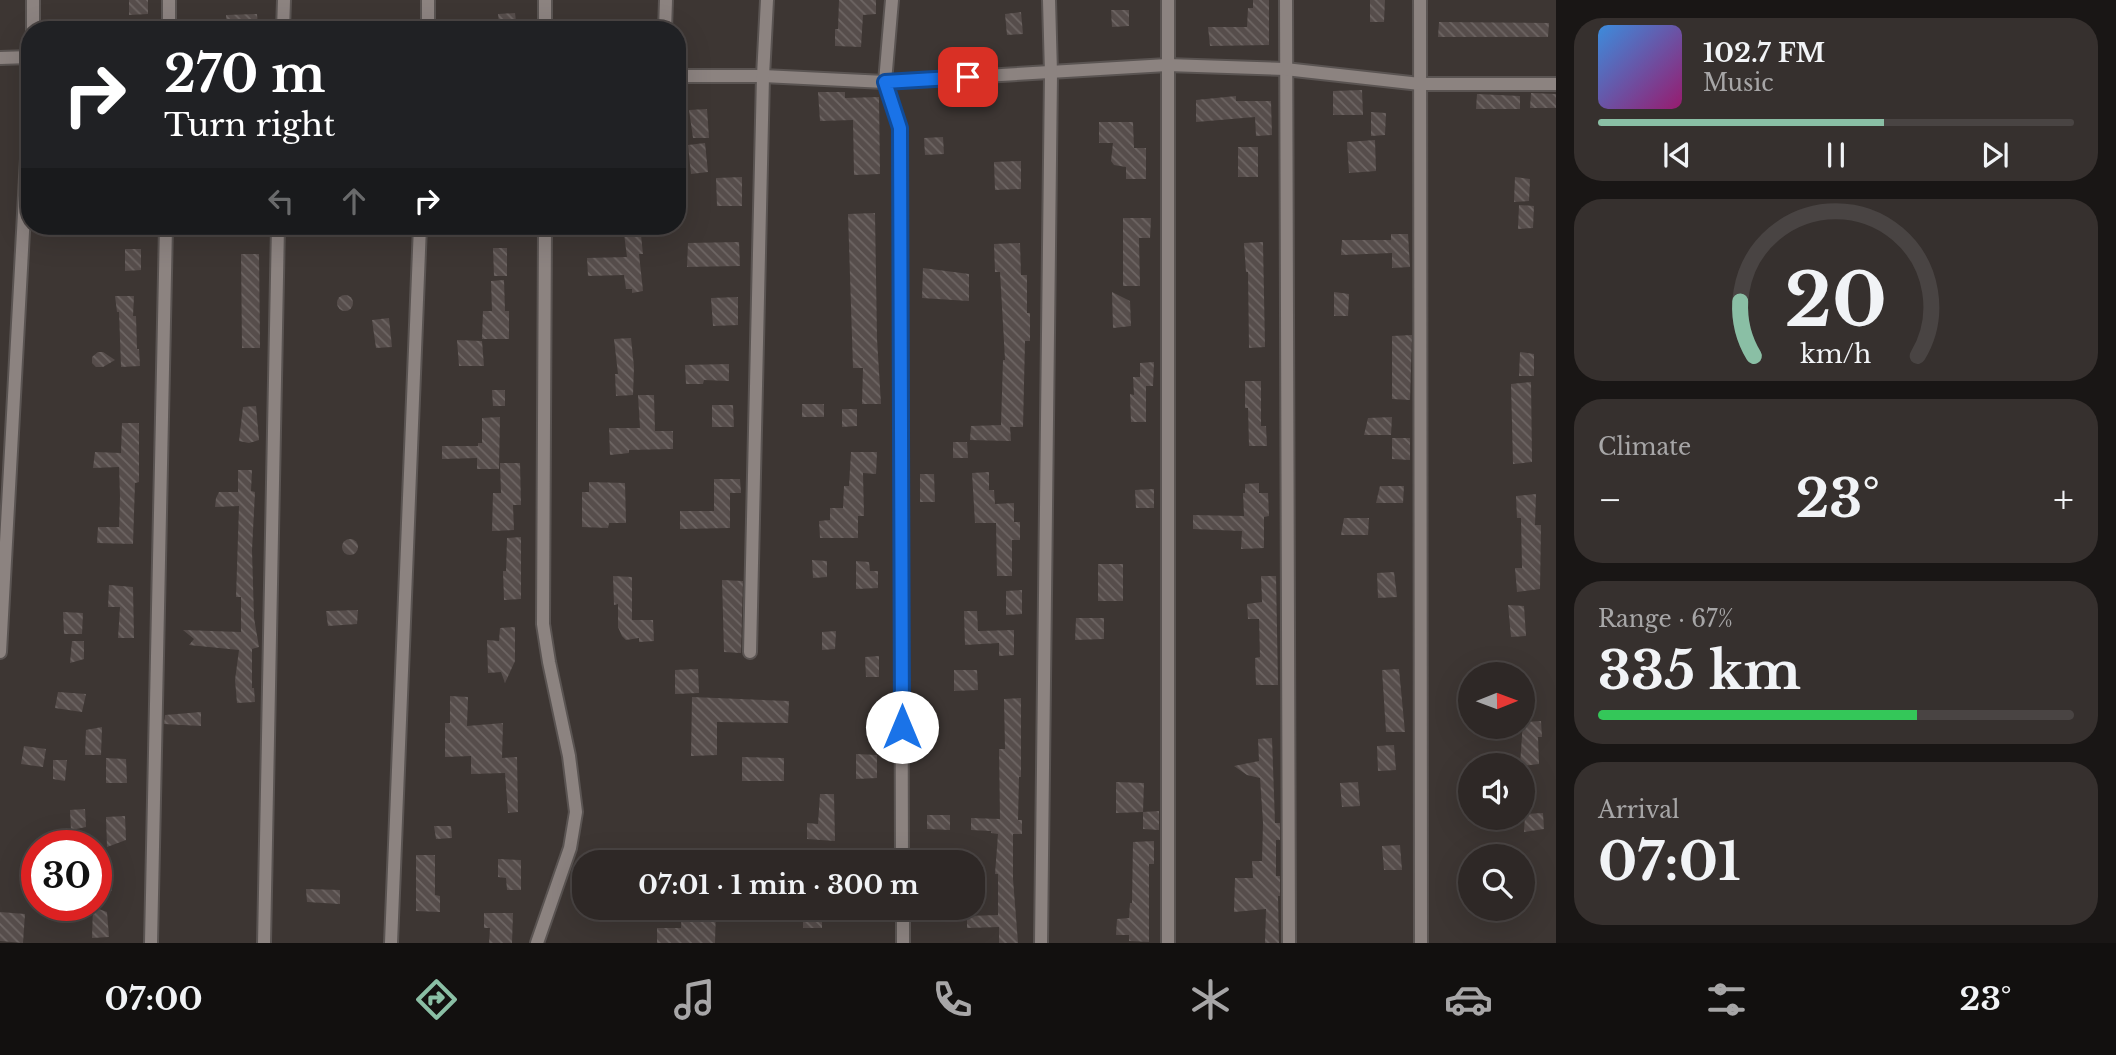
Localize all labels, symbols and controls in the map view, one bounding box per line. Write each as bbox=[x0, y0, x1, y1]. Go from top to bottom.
text: 102.7 FM bbox=[1703, 37, 1825, 69]
text: 270 m bbox=[164, 44, 325, 105]
pin bbox=[938, 47, 998, 107]
icon: right bbox=[49, 49, 140, 140]
icon: arrive bbox=[949, 58, 987, 96]
text: Music bbox=[1703, 69, 1774, 97]
text: Turn right bbox=[164, 105, 335, 145]
icon: previous bbox=[1658, 136, 1696, 174]
icon: pause bbox=[1817, 136, 1855, 174]
icon: next bbox=[1976, 136, 2014, 174]
icon: left bbox=[262, 182, 300, 220]
icon: ahead bbox=[335, 182, 373, 220]
icon: right bbox=[408, 182, 446, 220]
text: 20 bbox=[1785, 256, 1887, 347]
text: km/h bbox=[1801, 339, 1871, 370]
text: Climate bbox=[1598, 433, 1691, 461]
text: 23° bbox=[1795, 467, 1880, 531]
text: − bbox=[1598, 476, 1622, 523]
text: + bbox=[2053, 476, 2074, 523]
text: Range · 67% bbox=[1598, 605, 1733, 633]
text: 335 km bbox=[1598, 639, 1801, 703]
north arrow bbox=[1458, 662, 1535, 738]
map controls bbox=[1458, 662, 1535, 921]
position arrow bbox=[865, 690, 939, 764]
button: sound bbox=[1458, 753, 1535, 830]
text: Arrival bbox=[1598, 796, 1679, 824]
speed limit sign: 30 bbox=[21, 830, 112, 921]
text: 07:01 bbox=[1598, 830, 1741, 894]
button: search bbox=[1458, 844, 1535, 921]
text: 07:01 · 1 min · 300 m bbox=[638, 869, 919, 901]
icon: directions bbox=[412, 975, 461, 1024]
icon: music bbox=[670, 975, 719, 1024]
icon: phone bbox=[928, 975, 977, 1024]
icon: climate bbox=[1186, 975, 1235, 1024]
icon: car bbox=[1444, 975, 1493, 1024]
icon: filters bbox=[1702, 975, 1751, 1024]
text: 07:00 bbox=[105, 979, 203, 1019]
text: 23° bbox=[1960, 979, 2012, 1019]

